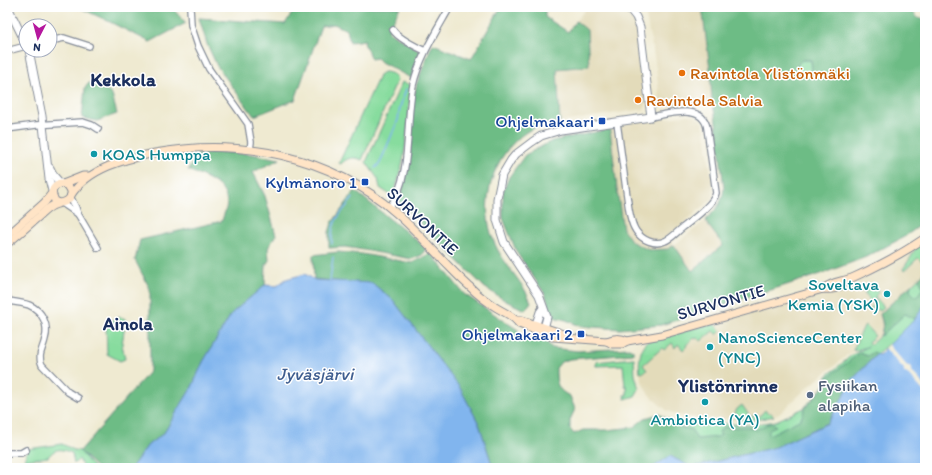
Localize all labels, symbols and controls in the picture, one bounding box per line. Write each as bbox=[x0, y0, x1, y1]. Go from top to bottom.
north arrow bbox=[18, 18, 58, 58]
text: N bbox=[33, 41, 41, 54]
place label: Ravintola Ylistönmäki bbox=[690, 63, 850, 83]
district label: Kekkola bbox=[90, 68, 156, 91]
marker: Ravintola Ylistönmäki bbox=[677, 68, 687, 78]
place label: Ravintola Salvia bbox=[646, 90, 763, 110]
marker: Ravintola Salvia bbox=[633, 95, 643, 105]
place label: Ohjelmakaari bbox=[495, 111, 594, 131]
marker: Ohjelmakaari bbox=[597, 116, 607, 126]
place label: KOAS Humppa bbox=[102, 144, 210, 164]
marker: KOAS Humppa bbox=[89, 149, 99, 159]
place label: Kylmänoro 1 bbox=[265, 172, 357, 192]
marker: Kylmänoro 1 bbox=[360, 177, 370, 187]
street label: SURVONTIE bbox=[383, 183, 463, 259]
place label: Soveltava Kemia (YSK) bbox=[788, 274, 879, 314]
street label: SURVONTIE bbox=[675, 280, 767, 324]
marker: Soveltava Kemia (YSK) bbox=[882, 289, 892, 299]
district label: Ainola bbox=[102, 313, 154, 335]
place label: Ohjelmakaari 2 bbox=[462, 324, 573, 344]
place label: NanoScienceCenter (YNC) bbox=[718, 327, 862, 367]
marker: Ohjelmakaari 2 bbox=[576, 329, 586, 339]
marker: NanoScienceCenter (YNC) bbox=[705, 342, 715, 352]
water label: Jyväsjärvi bbox=[277, 363, 356, 385]
district label: Ylistönrinne bbox=[677, 374, 778, 397]
place label: Fysiikan alapiha bbox=[818, 375, 878, 415]
marker: Fysiikan alapiha bbox=[805, 390, 815, 400]
marker: Ambiotica (YA) bbox=[700, 397, 710, 407]
place label: Ambiotica (YA) bbox=[650, 409, 760, 429]

